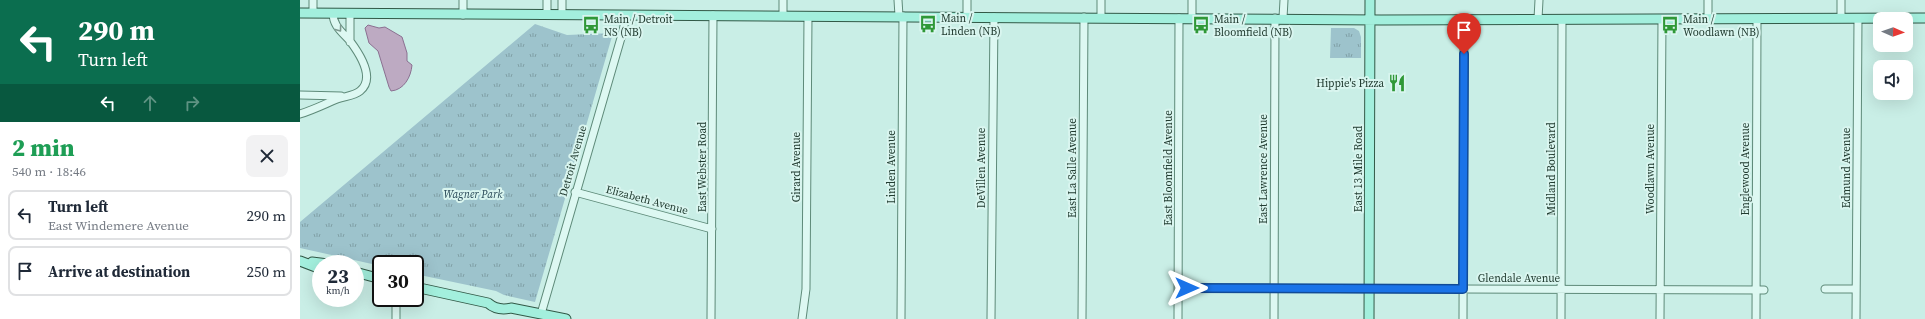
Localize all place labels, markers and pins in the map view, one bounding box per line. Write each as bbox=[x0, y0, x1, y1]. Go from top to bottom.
place label: Main / Linden (NB) bbox=[941, 11, 1001, 39]
place label: Main / Detroit NS (NB) bbox=[604, 12, 673, 40]
place label: Main / Bloomfield (NB) bbox=[1214, 12, 1292, 40]
place label: Main / Woodlawn (NB) bbox=[1683, 12, 1759, 40]
pin bbox=[1447, 13, 1481, 54]
bus stop icon: Main / Linden (NB) bbox=[918, 14, 938, 34]
bus stop icon: Main / Detroit NS (NB) bbox=[581, 15, 601, 35]
bus stop icon: Main / Bloomfield (NB) bbox=[1191, 15, 1211, 35]
bus stop icon: Main / Woodlawn (NB) bbox=[1660, 15, 1680, 35]
restaurant icon: Hippie's Pizza bbox=[1387, 73, 1407, 93]
place label: Hippie's Pizza bbox=[1316, 76, 1384, 91]

